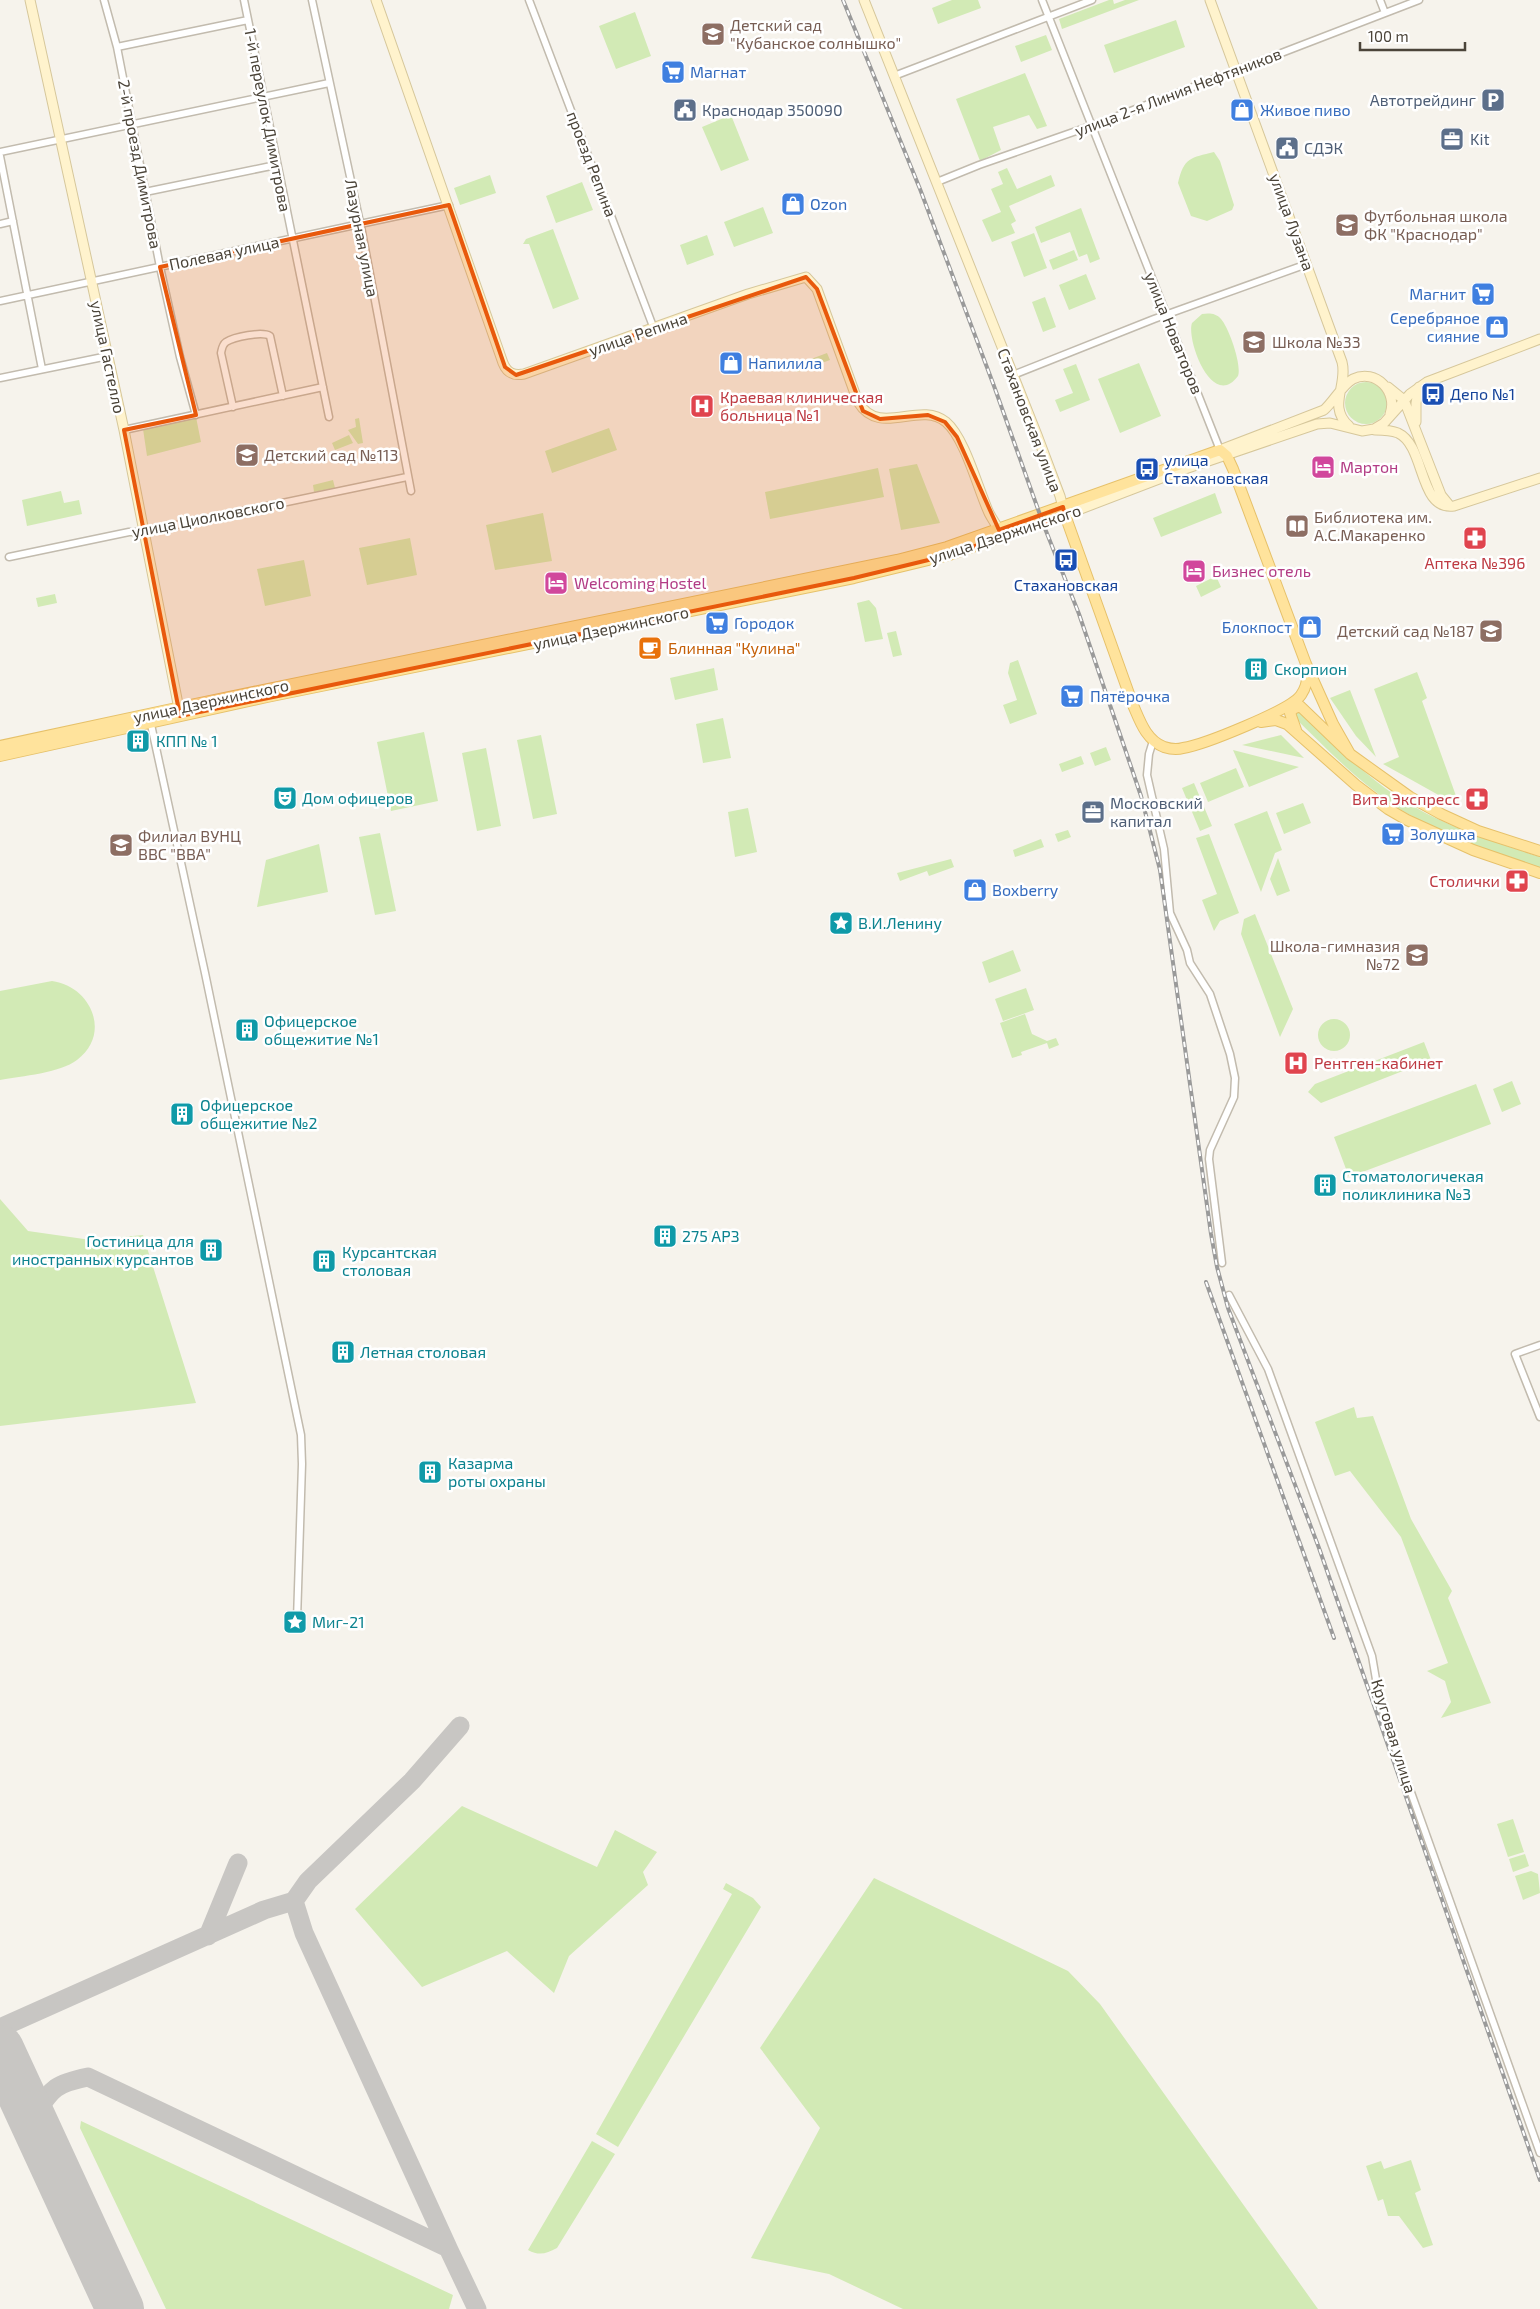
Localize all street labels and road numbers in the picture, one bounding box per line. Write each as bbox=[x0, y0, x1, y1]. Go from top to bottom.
street label: 1-й переулок Димитрова bbox=[240, 27, 296, 213]
street label: улица 2-я Линия Нефтяников bbox=[1072, 43, 1284, 141]
street label: 2-й проезд Димитрова bbox=[115, 78, 166, 250]
street label: проезд Репина bbox=[564, 108, 621, 219]
street label: улица Лузана bbox=[1265, 171, 1319, 273]
street label: Лазурная улица bbox=[341, 177, 383, 299]
street label: Полевая улица bbox=[167, 232, 281, 274]
street label: улица Новаторов bbox=[1140, 269, 1208, 397]
street label: улица Гастелло bbox=[86, 299, 130, 415]
street label: улица Репина bbox=[586, 308, 690, 360]
street label: Стахановская улица bbox=[993, 345, 1067, 495]
street label: улица Циолковского bbox=[130, 492, 286, 542]
street label: улица Дзержинского bbox=[927, 500, 1083, 568]
street label: улица Дзержинского bbox=[531, 602, 691, 654]
street label: улица Дзержинского bbox=[131, 675, 291, 727]
street label: Круговая улица bbox=[1367, 1676, 1421, 1796]

